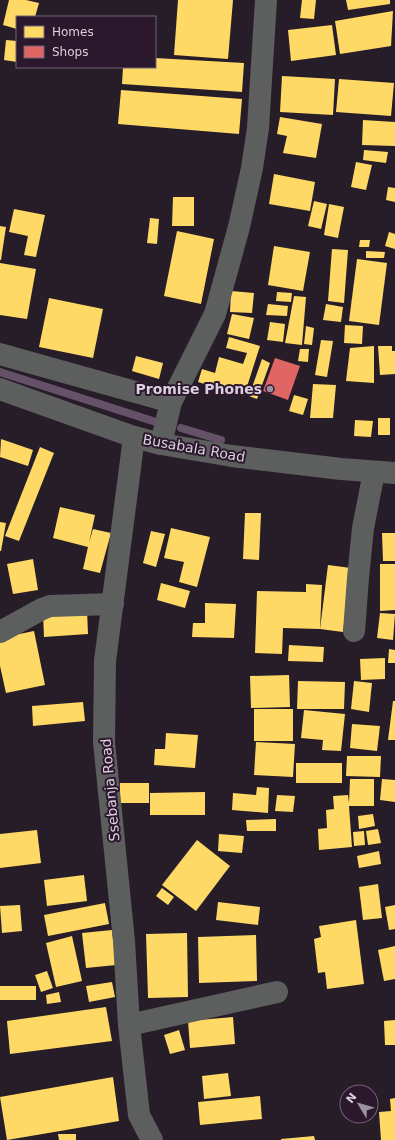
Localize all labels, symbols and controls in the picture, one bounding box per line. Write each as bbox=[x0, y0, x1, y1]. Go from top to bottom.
legend bbox=[16, 16, 156, 68]
text: Homes bbox=[52, 25, 94, 39]
text: Shops bbox=[52, 45, 88, 59]
place label: Promise Phones bbox=[135, 381, 262, 397]
marker: Promise Phones bbox=[265, 384, 275, 394]
street label: Busabala Road bbox=[141, 431, 247, 465]
street label: Ssebanja Road bbox=[98, 738, 122, 842]
north arrow bbox=[339, 1084, 379, 1124]
text: N bbox=[344, 1091, 359, 1106]

